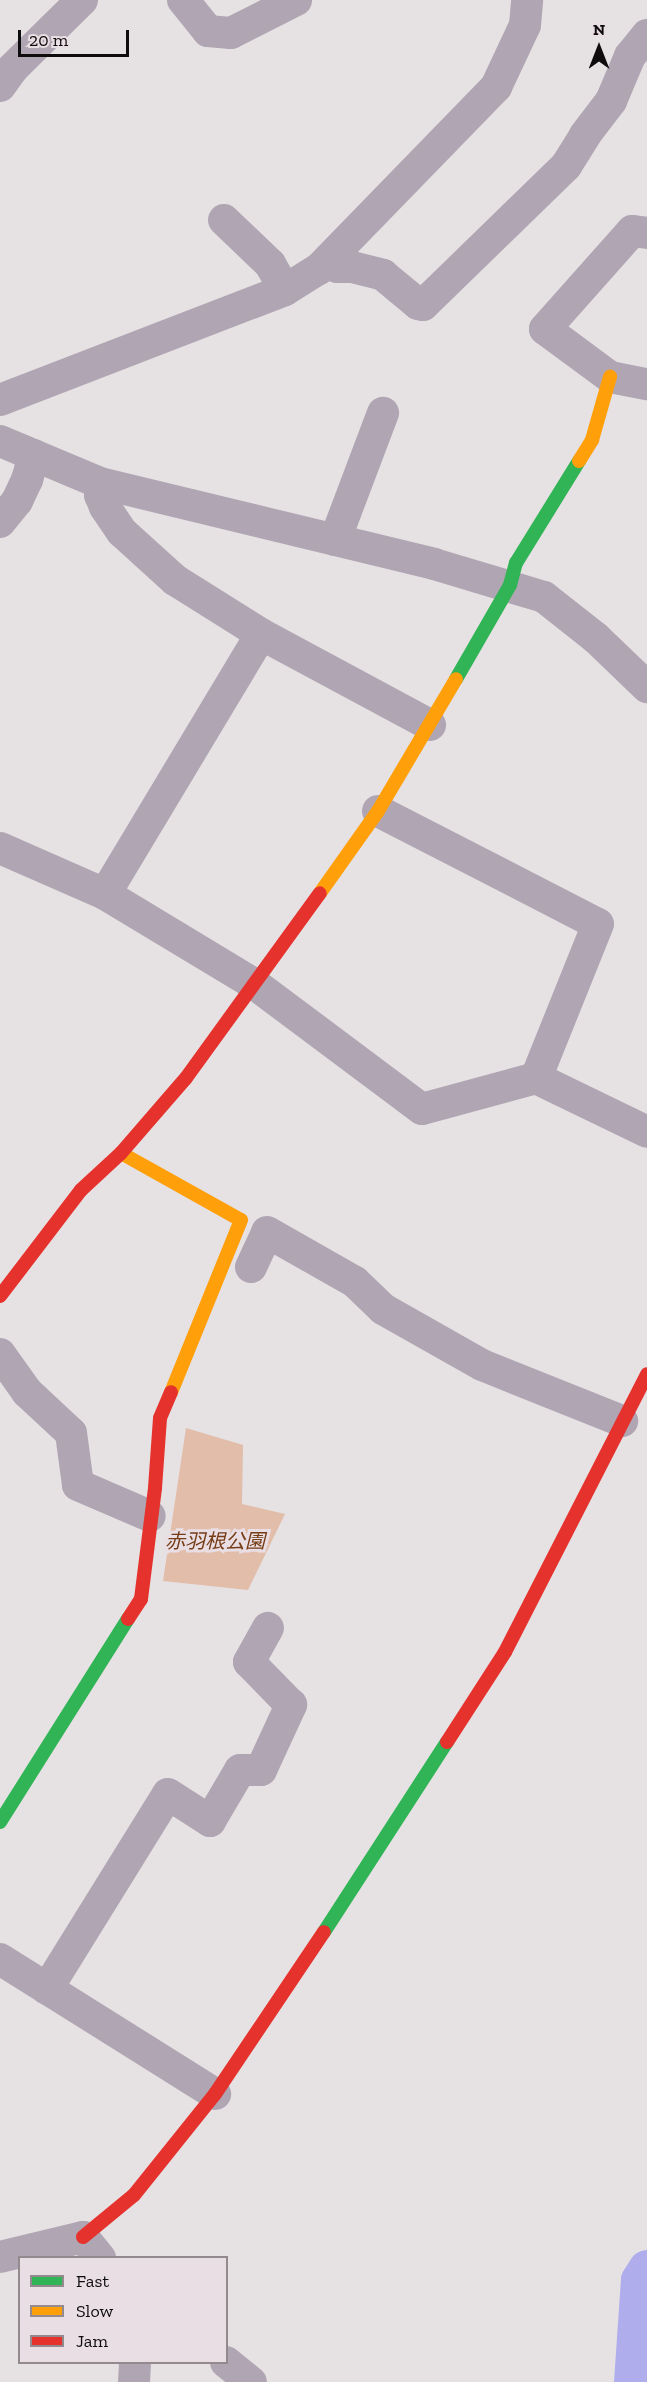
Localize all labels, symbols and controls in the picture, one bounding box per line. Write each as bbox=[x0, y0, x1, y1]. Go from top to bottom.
scale bar bbox=[21, 18, 132, 56]
north arrow bbox=[569, 18, 629, 78]
text: N bbox=[593, 20, 605, 39]
text: 20 m bbox=[29, 29, 68, 51]
park label: 赤羽根公園 bbox=[165, 1529, 265, 1553]
legend bbox=[18, 2256, 228, 2364]
text: Fast bbox=[76, 2270, 109, 2292]
text: Slow bbox=[76, 2300, 113, 2322]
text: Jam bbox=[76, 2330, 108, 2352]

